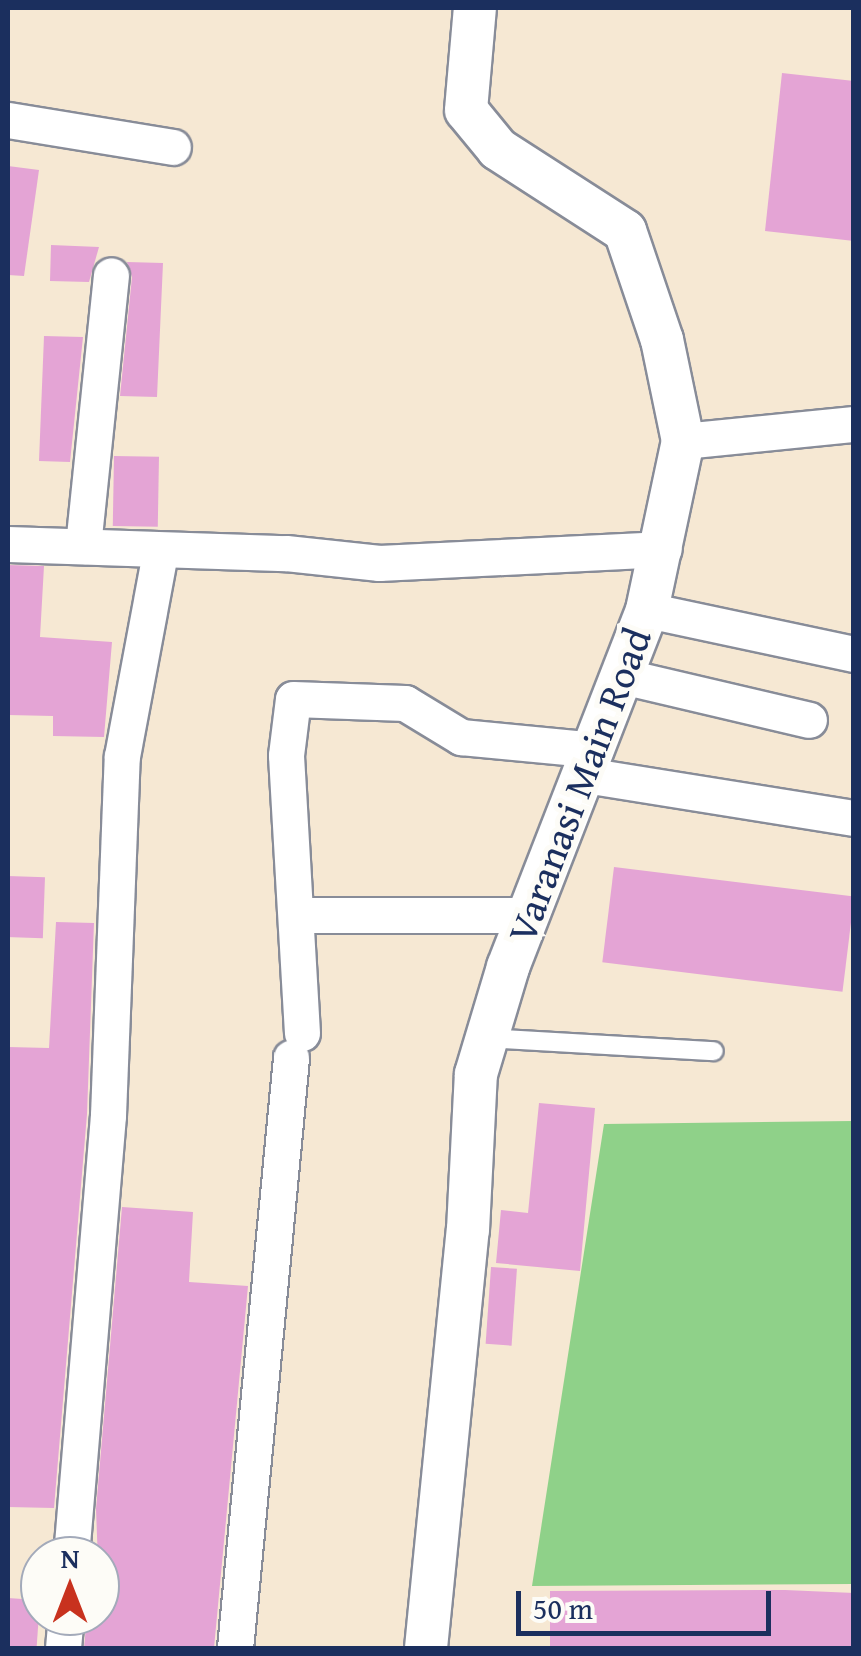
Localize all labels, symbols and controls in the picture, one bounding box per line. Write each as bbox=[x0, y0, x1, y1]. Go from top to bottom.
street label: Varanasi Main Road bbox=[497, 621, 661, 949]
north arrow bbox=[20, 1536, 120, 1636]
text: N bbox=[61, 1537, 79, 1578]
scale bar bbox=[521, 1571, 776, 1633]
text: 50 m bbox=[533, 1586, 593, 1630]

